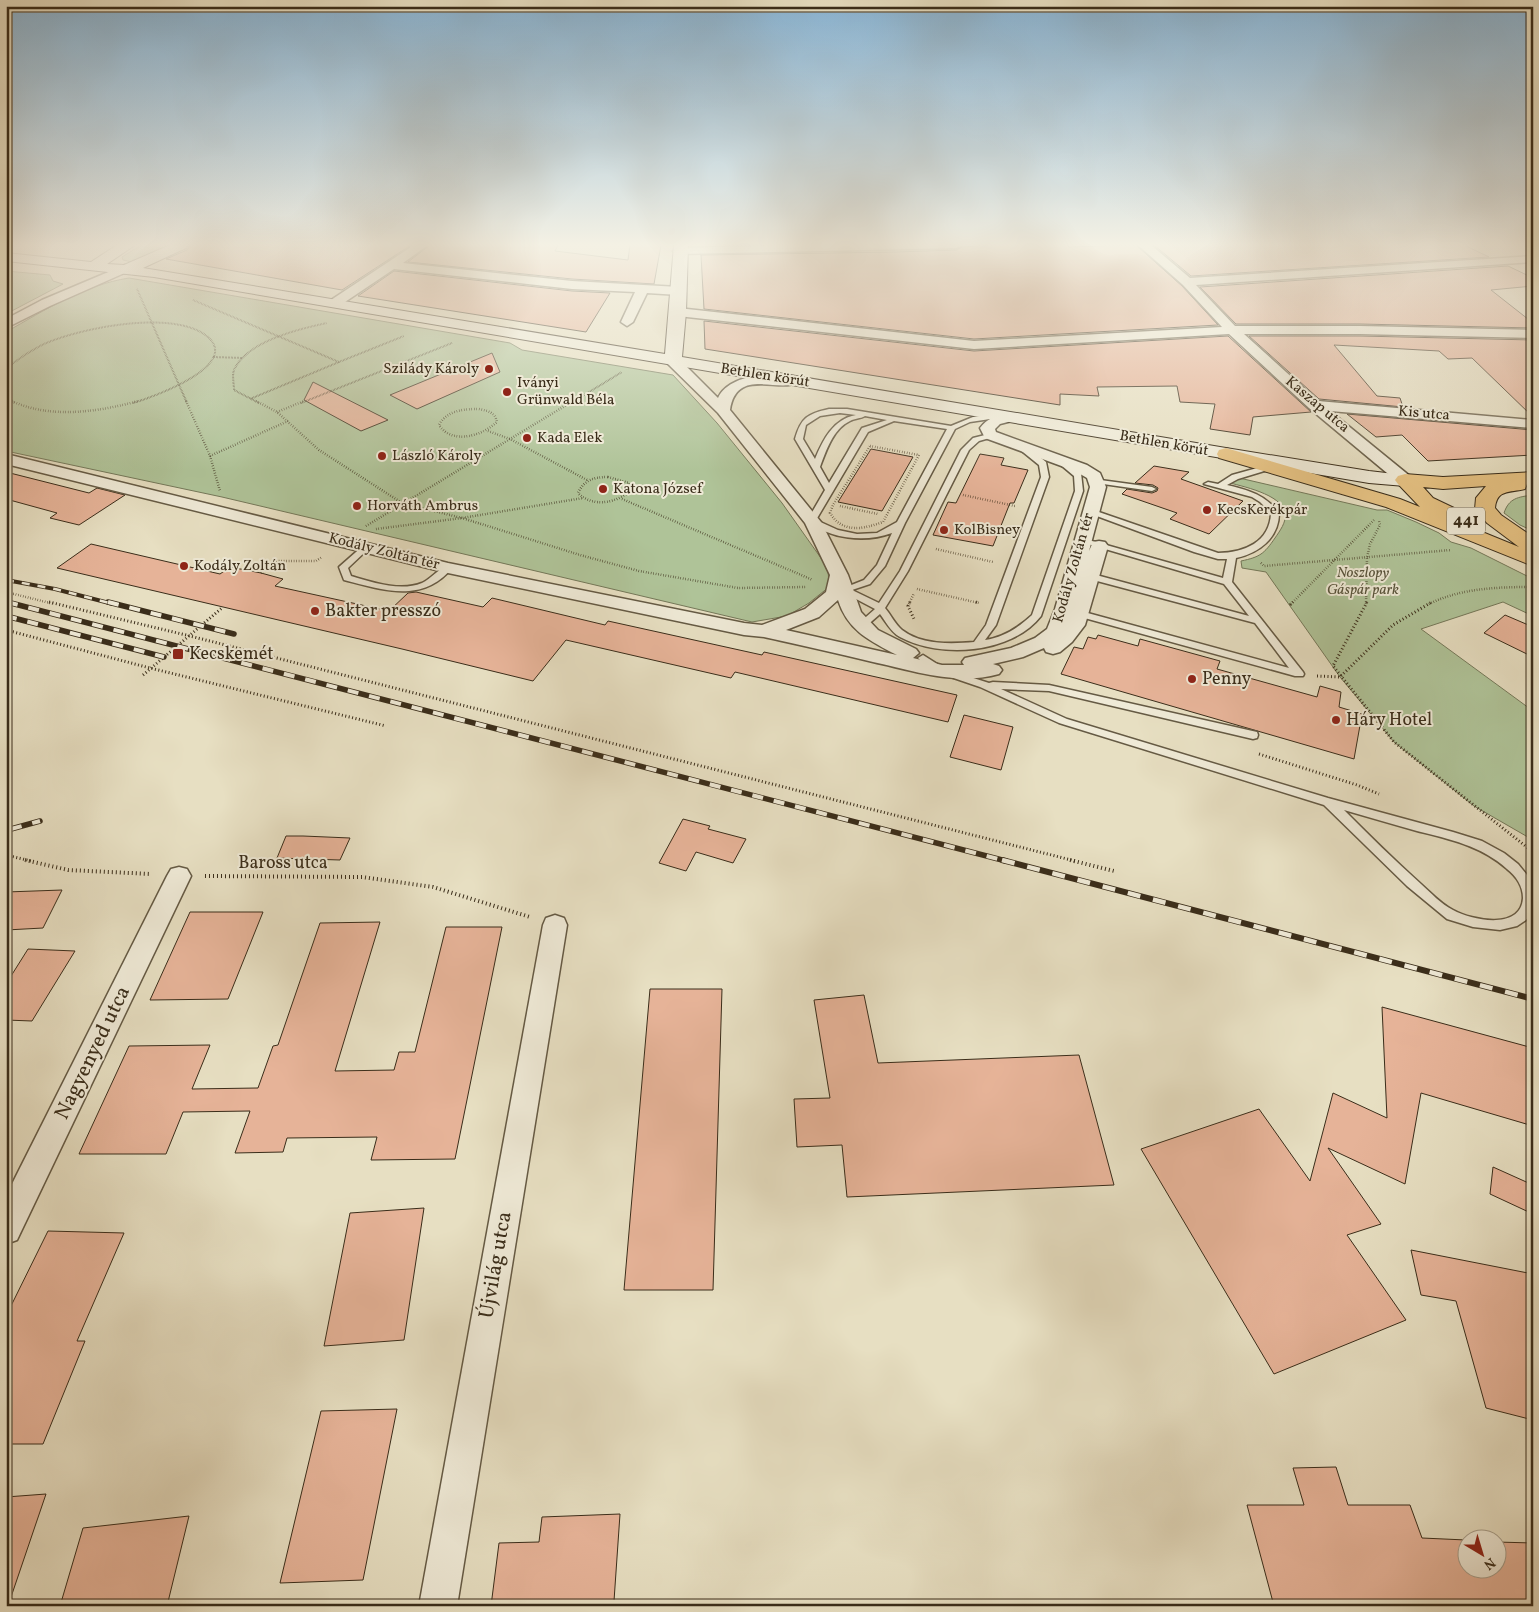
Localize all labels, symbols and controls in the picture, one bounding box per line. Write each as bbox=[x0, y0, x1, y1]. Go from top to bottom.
place label: Szilády Károly bbox=[383, 359, 479, 380]
street label: Bethlen körút bbox=[719, 359, 811, 393]
marker: Szilády Károly bbox=[483, 363, 495, 375]
street label: Kaszap utca bbox=[1280, 372, 1354, 438]
place label: Iványi Grünwald Béla bbox=[517, 373, 615, 411]
marker: Iványi Grünwald Béla bbox=[501, 386, 513, 398]
street label: Kis utca bbox=[1397, 401, 1451, 427]
street label: Bethlen körút bbox=[1118, 426, 1210, 462]
place label: Kada Elek bbox=[537, 428, 602, 449]
marker: Kada Elek bbox=[521, 432, 533, 444]
place label: László Károly bbox=[392, 446, 482, 467]
marker: László Károly bbox=[376, 450, 388, 462]
place label: Katona József bbox=[613, 479, 704, 500]
marker: Katona József bbox=[597, 483, 609, 495]
place label: Horváth Ambrus bbox=[367, 496, 478, 517]
marker: Horváth Ambrus bbox=[351, 500, 363, 512]
place label: KecsKerékpár bbox=[1217, 500, 1307, 521]
marker: KecsKerékpár bbox=[1201, 504, 1213, 516]
road number: 441 bbox=[1447, 508, 1485, 534]
street label: Kodály Zoltán tér bbox=[1048, 510, 1100, 626]
place label: KolBisney bbox=[954, 520, 1020, 541]
marker: KolBisney bbox=[938, 524, 950, 536]
street label: Kodály Zoltán tér bbox=[326, 528, 442, 576]
place label: Kodály Zoltán bbox=[194, 556, 286, 577]
marker: Kodály Zoltán bbox=[178, 560, 190, 572]
park label: Noszlopy Gáspár park bbox=[1327, 563, 1399, 601]
place label: Bakter presszó bbox=[325, 599, 441, 624]
marker: Bakter presszó bbox=[309, 605, 321, 617]
place label: Kecskemét bbox=[189, 642, 274, 667]
marker: Kecskemét bbox=[171, 647, 185, 661]
place label: Penny bbox=[1202, 667, 1251, 692]
marker: Penny bbox=[1186, 673, 1198, 685]
place label: Háry Hotel bbox=[1346, 708, 1432, 733]
marker: Háry Hotel bbox=[1330, 714, 1342, 726]
street label: Baross utca bbox=[238, 851, 328, 876]
street label: Nagyenyed utca bbox=[48, 981, 138, 1125]
street label: Újvilág utca bbox=[472, 1209, 520, 1321]
north arrow bbox=[1456, 1530, 1506, 1580]
text: N bbox=[1479, 1552, 1499, 1574]

